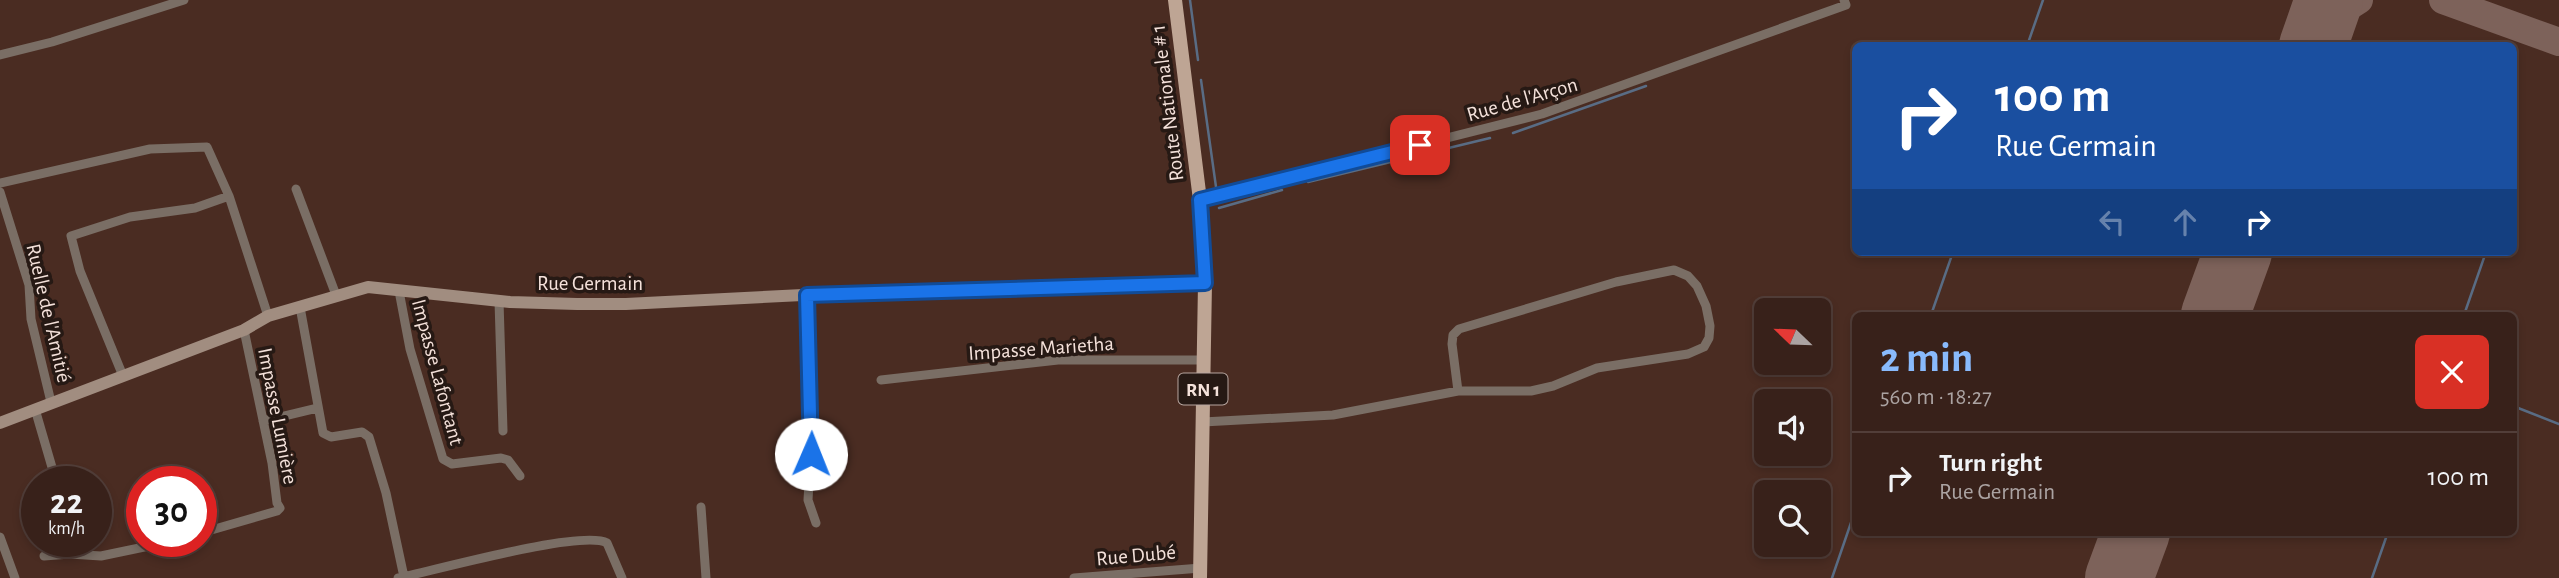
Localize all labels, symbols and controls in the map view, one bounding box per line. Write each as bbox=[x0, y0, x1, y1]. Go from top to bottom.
street label: Route Nationale # 1 bbox=[1147, 24, 1188, 182]
icon: right bbox=[1880, 70, 1971, 161]
text: 100 m bbox=[1995, 72, 2111, 121]
street label: Rue de l'Arçon bbox=[1464, 74, 1580, 125]
pin bbox=[1390, 115, 1450, 175]
icon: arrive bbox=[1401, 126, 1439, 164]
text: Rue Germain bbox=[1995, 130, 2157, 162]
icon: left bbox=[2093, 203, 2131, 241]
icon: ahead bbox=[2166, 203, 2204, 241]
icon: right bbox=[2239, 203, 2277, 241]
street label: Ruelle de l'Amitié bbox=[22, 242, 75, 385]
street label: Rue Germain bbox=[537, 273, 643, 294]
street label: Impasse Lafontant bbox=[408, 297, 467, 448]
north arrow bbox=[1754, 298, 1830, 374]
map controls bbox=[1754, 298, 1831, 557]
street label: Impasse Marietha bbox=[967, 333, 1115, 364]
button: close bbox=[2415, 335, 2489, 409]
text: 2 min bbox=[1880, 337, 1973, 379]
street label: Impasse Lumière bbox=[254, 346, 301, 486]
road number: RN 1 bbox=[1178, 374, 1228, 404]
text: 560 m · 18:27 bbox=[1880, 386, 1992, 409]
button: sound bbox=[1754, 389, 1831, 466]
position arrow bbox=[774, 417, 848, 491]
text: Turn right bbox=[1939, 450, 2042, 476]
icon: right bbox=[1880, 459, 1918, 497]
text: 100 m bbox=[2428, 464, 2489, 490]
speed limit sign: 30 bbox=[126, 466, 217, 557]
button: search bbox=[1754, 480, 1831, 557]
text: Rue Germain bbox=[1939, 481, 2055, 504]
text: 22 bbox=[50, 485, 83, 520]
text: km/h bbox=[48, 520, 85, 538]
street label: Rue Dubé bbox=[1095, 542, 1177, 569]

